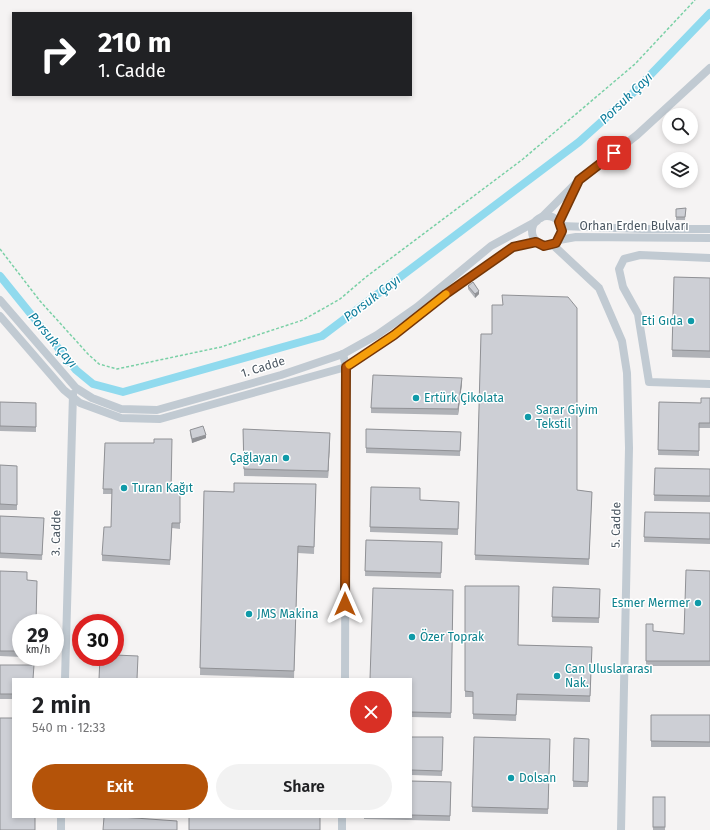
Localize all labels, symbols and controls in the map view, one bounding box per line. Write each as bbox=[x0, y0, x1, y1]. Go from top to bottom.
text: 210 m bbox=[98, 26, 172, 59]
icon: right bbox=[32, 28, 84, 80]
text: 1. Cadde bbox=[98, 60, 166, 82]
water label: Porsuk Çayı bbox=[597, 69, 655, 127]
map controls bbox=[662, 108, 698, 188]
button: search bbox=[662, 108, 698, 144]
pin bbox=[597, 136, 631, 170]
icon: arrive bbox=[603, 142, 625, 164]
button: layers bbox=[662, 152, 698, 188]
street label: Orhan Erden Bulvarı bbox=[579, 219, 689, 233]
water label: Porsuk Çayı bbox=[341, 272, 403, 324]
water label: Porsuk Çayı bbox=[26, 309, 80, 371]
place label: Eti Gıda bbox=[641, 314, 683, 328]
marker: Eti Gıda bbox=[686, 316, 696, 326]
street label: 1. Cadde bbox=[239, 354, 287, 380]
place label: Ertürk Çikolata bbox=[424, 391, 504, 405]
marker: Ertürk Çikolata bbox=[411, 393, 421, 403]
place label: Sarar Giyim Tekstil bbox=[536, 403, 598, 431]
marker: Sarar Giyim Tekstil bbox=[523, 412, 533, 422]
place label: Çağlayan bbox=[230, 451, 278, 465]
marker: Çağlayan bbox=[281, 453, 291, 463]
place label: Turan Kağıt bbox=[132, 481, 194, 495]
marker: Turan Kağıt bbox=[119, 483, 129, 493]
street label: 5. Cadde bbox=[609, 502, 623, 548]
street label: 3. Cadde bbox=[49, 510, 63, 556]
position arrow bbox=[324, 583, 366, 625]
place label: Esmer Mermer bbox=[611, 596, 690, 610]
marker: Esmer Mermer bbox=[693, 598, 703, 608]
place label: JMS Makina bbox=[257, 607, 319, 621]
marker: JMS Makina bbox=[244, 609, 254, 619]
speed limit sign: 30 bbox=[72, 614, 124, 666]
text: 29 bbox=[27, 623, 49, 647]
place label: Özer Toprak bbox=[420, 628, 485, 644]
marker: Özer Toprak bbox=[407, 632, 417, 642]
text: km/h bbox=[26, 644, 50, 656]
place label: Can Uluslararası Nak. bbox=[565, 662, 653, 690]
marker: Can Uluslararası Nak. bbox=[552, 671, 562, 681]
text: 2 min bbox=[32, 691, 91, 719]
button: close bbox=[350, 691, 392, 733]
text: 540 m · 12:33 bbox=[32, 720, 106, 735]
button: Exit bbox=[32, 764, 208, 810]
button: Share bbox=[216, 764, 392, 810]
place label: Dolsan bbox=[519, 771, 556, 785]
marker: Dolsan bbox=[506, 773, 516, 783]

